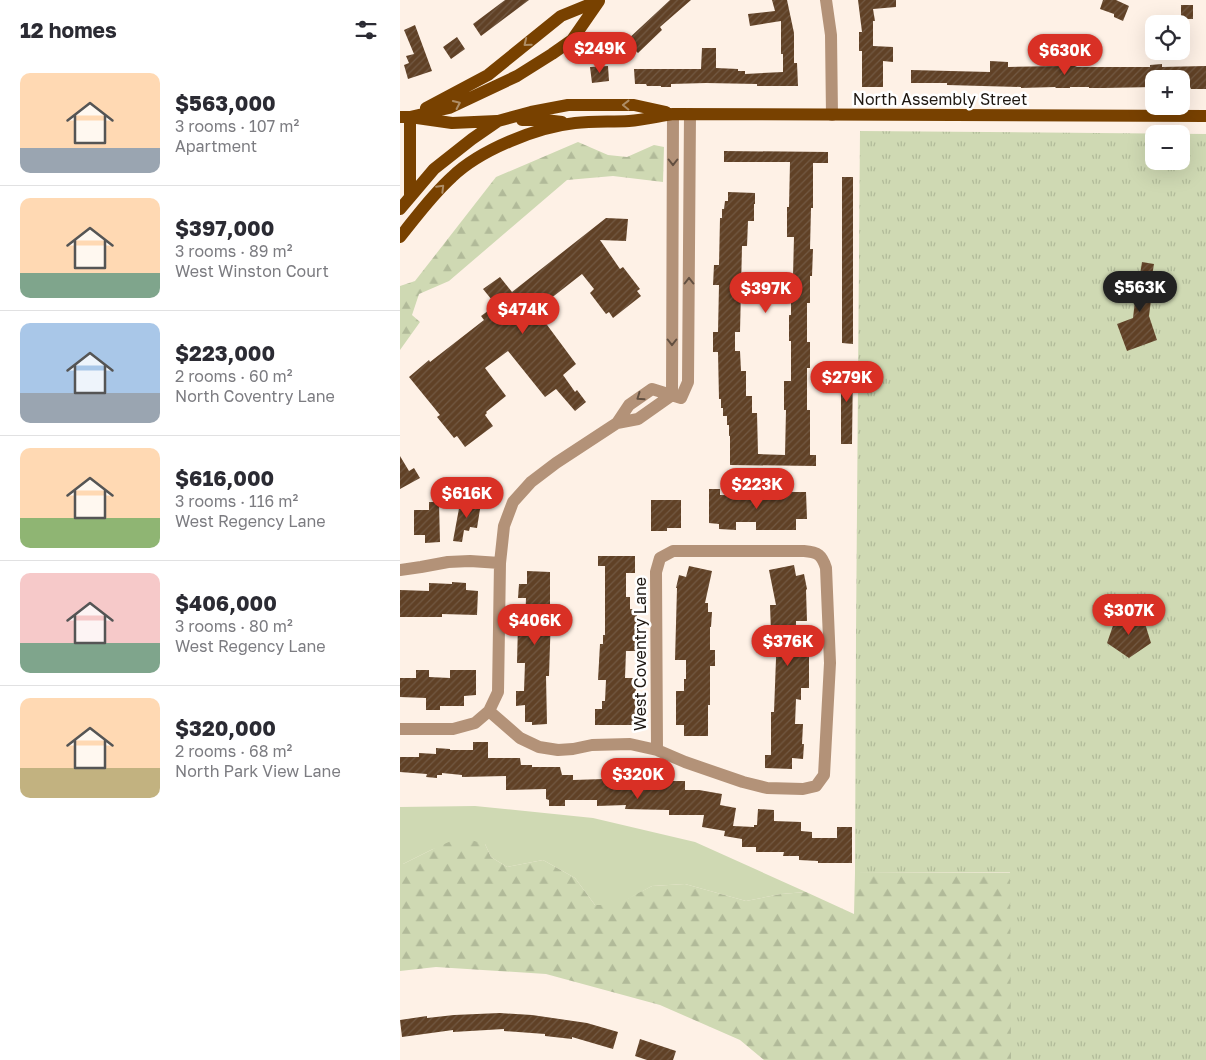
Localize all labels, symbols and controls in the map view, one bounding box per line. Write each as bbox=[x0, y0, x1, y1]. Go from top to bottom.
map controls bbox=[1145, 15, 1190, 170]
button: locate bbox=[1145, 15, 1190, 60]
icon: filters bbox=[352, 16, 380, 44]
text: 12 homes bbox=[20, 17, 117, 43]
pin: $249K bbox=[565, 32, 635, 74]
pin: $630K bbox=[1030, 34, 1100, 76]
one-way arrow bbox=[524, 37, 533, 45]
text: $249K bbox=[574, 38, 626, 58]
text: $630K bbox=[1039, 40, 1091, 60]
button: + bbox=[1145, 70, 1190, 115]
street label: North Assembly Street bbox=[853, 89, 1027, 109]
text: $563,000 bbox=[175, 90, 276, 116]
icon: home bbox=[60, 93, 120, 153]
one-way arrow bbox=[452, 100, 461, 110]
one-way arrow bbox=[621, 100, 629, 110]
text: 3 rooms · 107 m² bbox=[175, 116, 299, 136]
button: − bbox=[1145, 125, 1190, 170]
text: Apartment bbox=[175, 136, 257, 156]
one-way arrow bbox=[668, 159, 678, 167]
one-way arrow bbox=[435, 184, 444, 193]
text: $397,000 bbox=[175, 215, 274, 241]
icon: home bbox=[60, 218, 120, 278]
text: 3 rooms · 89 m² bbox=[175, 241, 292, 261]
text: West Winston Court bbox=[175, 261, 329, 281]
pin: $563K bbox=[1105, 270, 1175, 313]
pin: $397K bbox=[731, 272, 801, 314]
one-way arrow bbox=[684, 277, 694, 284]
text: $563K bbox=[1114, 277, 1166, 297]
text: $397K bbox=[741, 278, 791, 298]
pin: $474K bbox=[488, 292, 558, 335]
text: $474K bbox=[497, 299, 549, 319]
one-way arrow bbox=[667, 339, 677, 347]
text: $223,000 bbox=[175, 340, 275, 366]
icon: home bbox=[60, 343, 120, 403]
pin: $279K bbox=[812, 360, 882, 403]
text: 2 rooms · 60 m² bbox=[175, 366, 293, 386]
text: $279K bbox=[822, 367, 872, 387]
text: North Coventry Lane bbox=[175, 386, 335, 406]
one-way arrow bbox=[636, 391, 646, 400]
text: $616,000 bbox=[175, 465, 274, 491]
icon: home bbox=[60, 468, 120, 528]
pin: $223K bbox=[722, 468, 792, 510]
text: $223K bbox=[731, 474, 783, 494]
pin: $616K bbox=[432, 476, 502, 519]
text: $616K bbox=[442, 483, 492, 503]
text: 3 rooms · 116 m² bbox=[175, 491, 298, 511]
text: West Regency Lane bbox=[175, 511, 326, 531]
street label: West Coventry Lane bbox=[630, 577, 650, 731]
text: $406,000 bbox=[175, 590, 277, 616]
icon: home bbox=[60, 593, 120, 653]
pin: $307K bbox=[1094, 594, 1164, 636]
text: $307K bbox=[1103, 600, 1155, 620]
pin: $406K bbox=[500, 604, 570, 646]
text: $406K bbox=[509, 610, 561, 630]
text: 3 rooms · 80 m² bbox=[175, 616, 293, 636]
pin: $376K bbox=[753, 624, 823, 667]
text: $376K bbox=[763, 631, 813, 651]
text: West Regency Lane bbox=[175, 636, 326, 656]
text: $320,000 bbox=[175, 715, 276, 741]
icon: home bbox=[60, 718, 120, 778]
text: 2 rooms · 68 m² bbox=[175, 741, 292, 761]
pin: $320K bbox=[603, 758, 673, 800]
text: North Park View Lane bbox=[175, 761, 341, 781]
text: $320K bbox=[612, 764, 664, 784]

